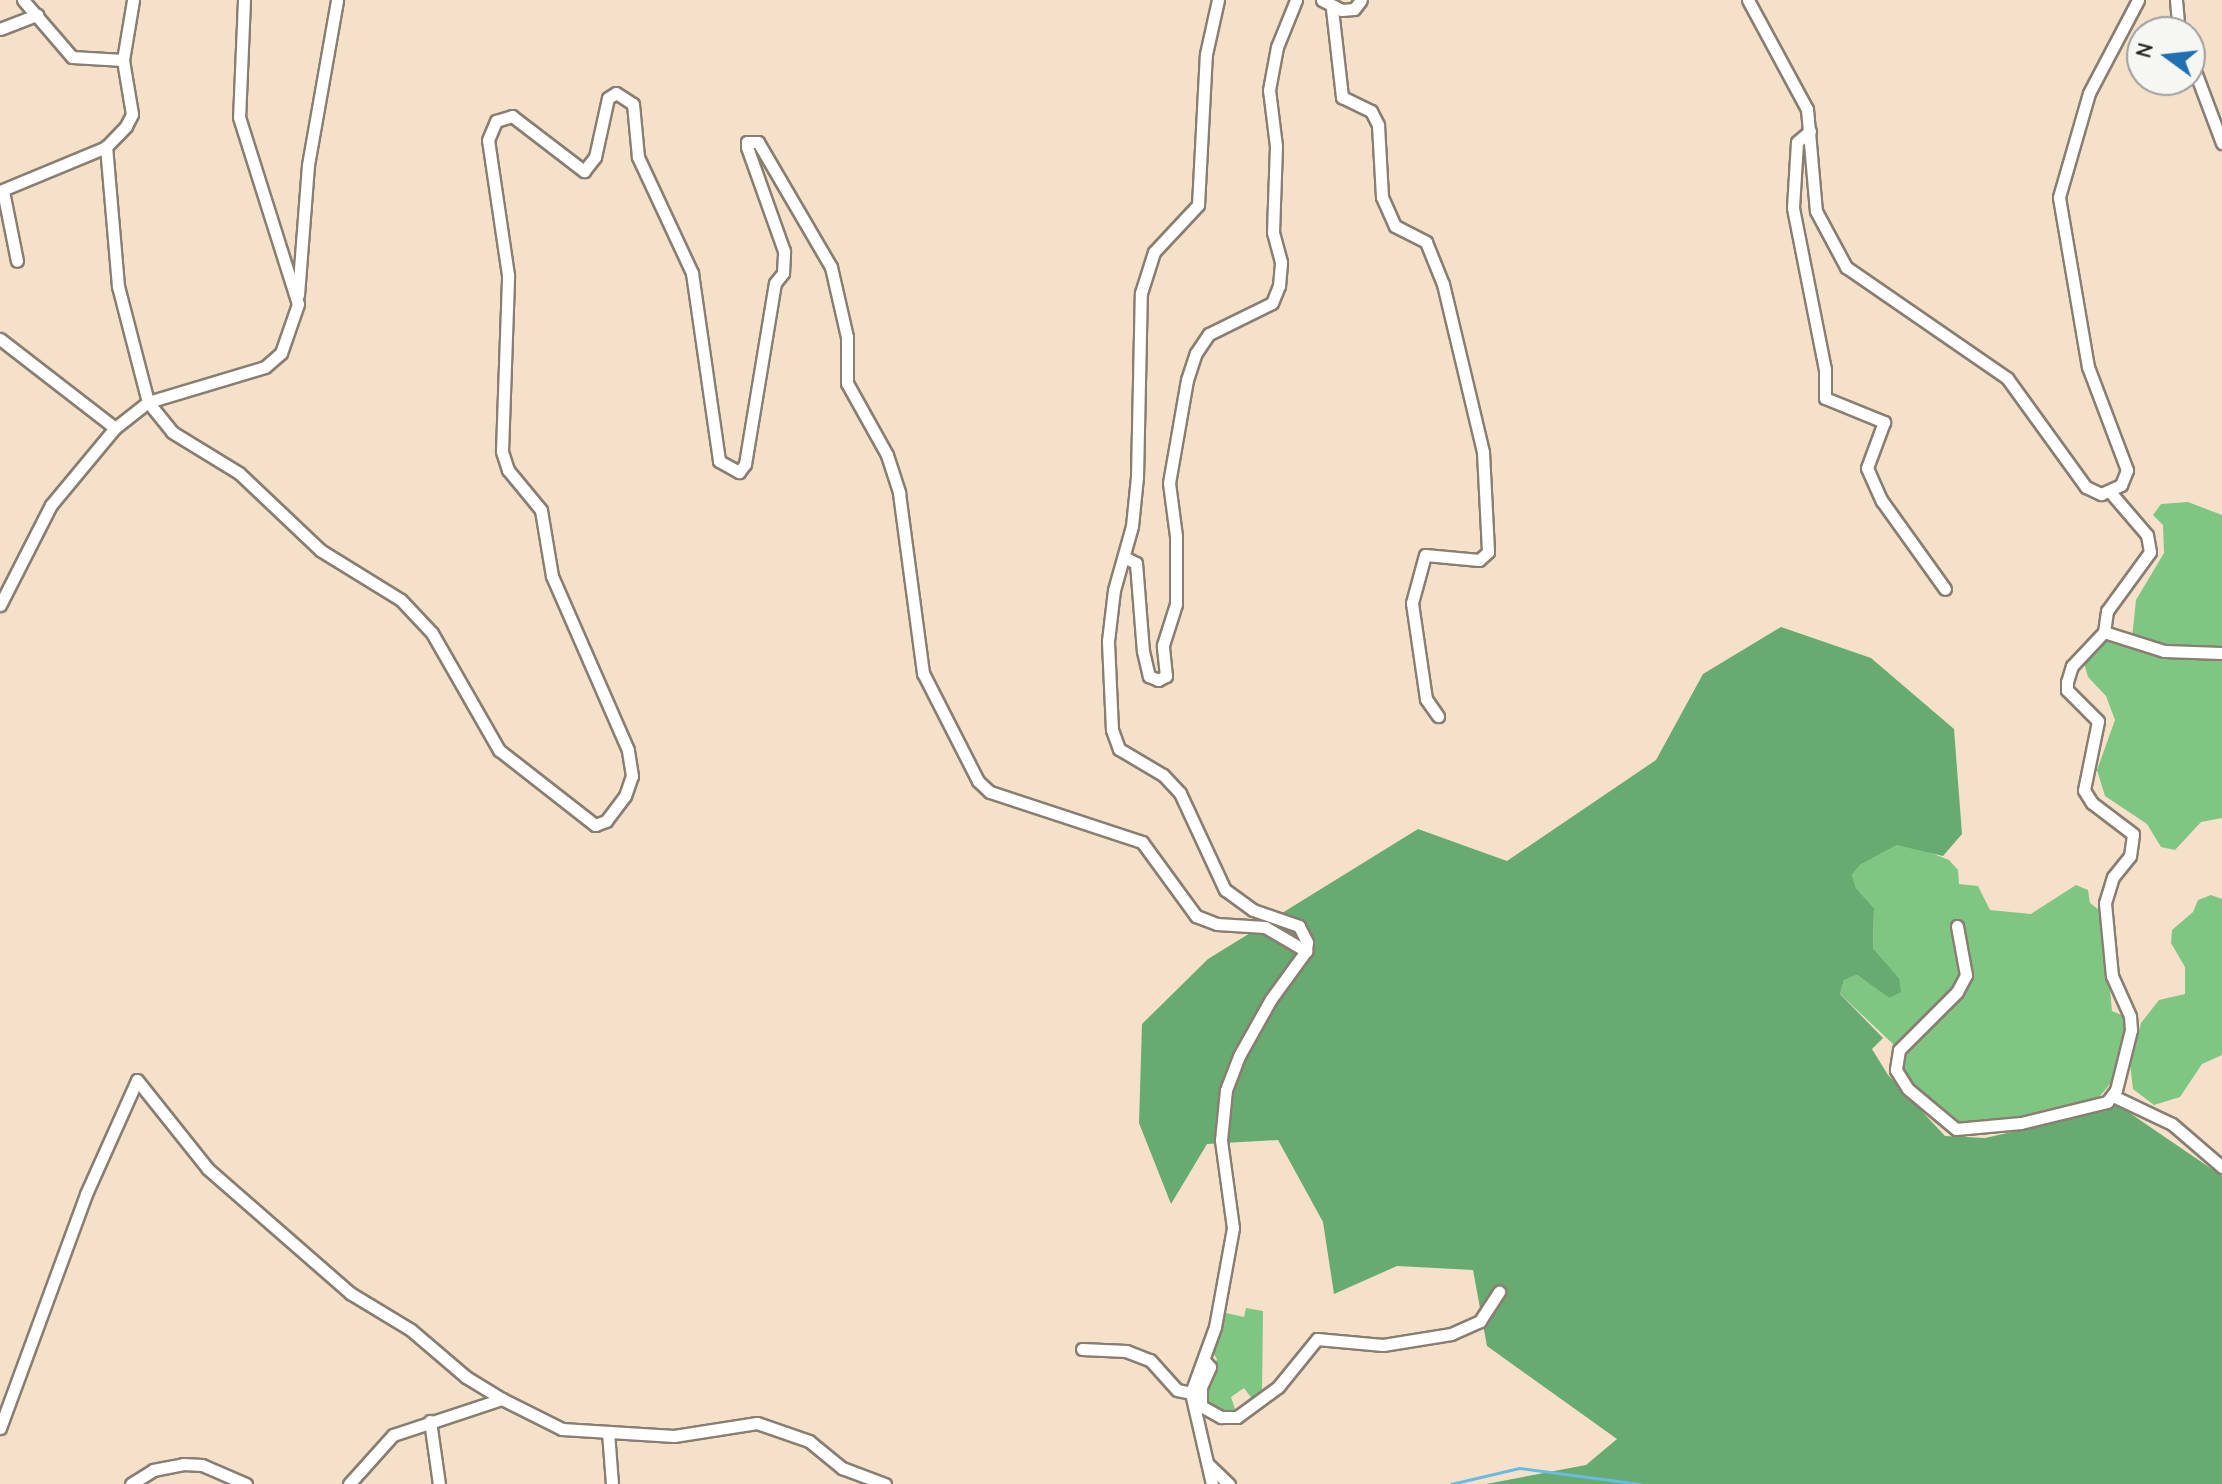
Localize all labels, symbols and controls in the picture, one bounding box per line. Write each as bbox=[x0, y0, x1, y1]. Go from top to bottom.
north arrow bbox=[2126, 16, 2206, 96]
text: N bbox=[2130, 40, 2159, 61]

